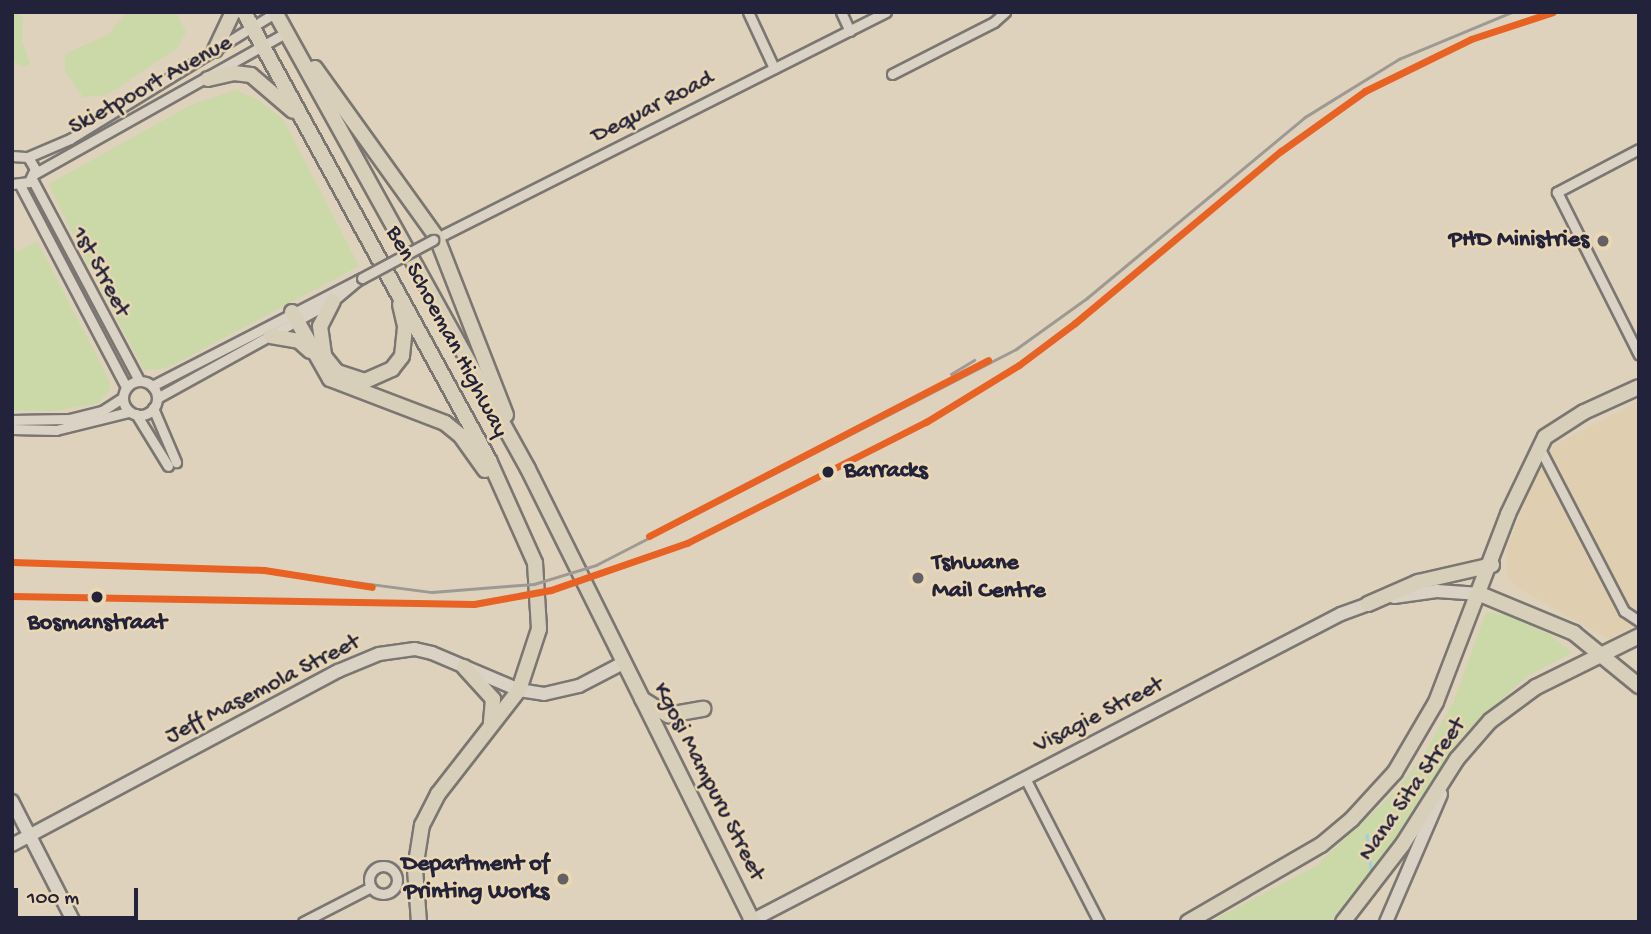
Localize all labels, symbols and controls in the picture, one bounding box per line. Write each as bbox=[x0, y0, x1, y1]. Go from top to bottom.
street label: Skietpoort Avenue bbox=[64, 29, 238, 143]
street label: Dequar Road bbox=[587, 65, 719, 151]
street label: Ben Schoeman Highway bbox=[378, 221, 514, 443]
street label: 1st Street bbox=[64, 222, 136, 322]
place label: PHD Ministries bbox=[1449, 227, 1589, 255]
marker: PHD Ministries bbox=[1595, 233, 1611, 249]
place label: Barracks bbox=[844, 458, 928, 486]
marker: Barracks bbox=[818, 462, 838, 482]
place label: Tshwane Mail Centre bbox=[932, 550, 1046, 606]
marker: Tshwane Mail Centre bbox=[910, 570, 926, 586]
marker: Bosmanstraat bbox=[87, 587, 107, 607]
place label: Bosmanstraat bbox=[28, 610, 166, 638]
street label: Jeff Masemola Street bbox=[161, 628, 365, 752]
street label: Visagie Street bbox=[1029, 671, 1169, 761]
street label: Kgosi Mampuru Street bbox=[646, 678, 770, 886]
street label: Nana Sita Street bbox=[1353, 713, 1473, 867]
place label: Department of Printing Works bbox=[401, 851, 549, 907]
marker: Department of Printing Works bbox=[555, 871, 571, 887]
scale bar bbox=[18, 874, 142, 918]
text: 100 m bbox=[27, 887, 79, 912]

